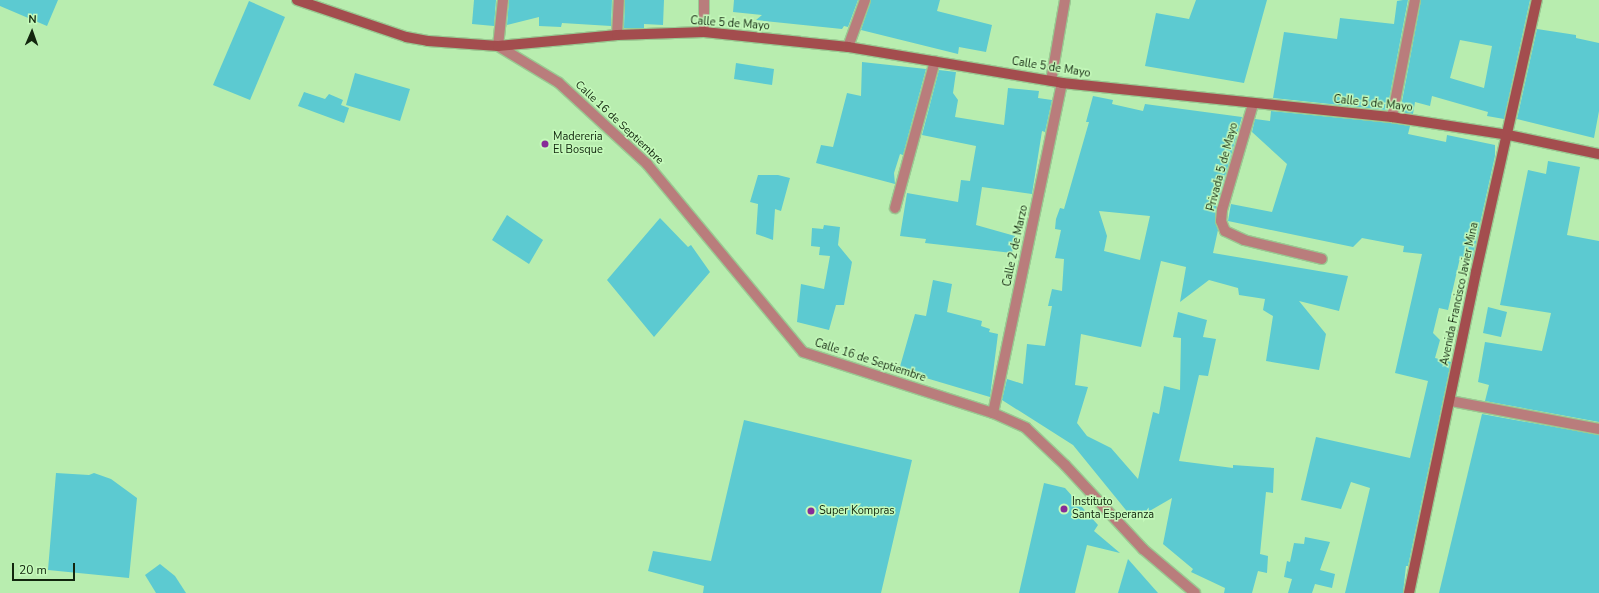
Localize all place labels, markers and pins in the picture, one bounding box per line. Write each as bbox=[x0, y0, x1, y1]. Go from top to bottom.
place label: Madereria El Bosque bbox=[553, 131, 603, 157]
marker: Madereria El Bosque bbox=[540, 139, 550, 149]
place label: Instituto Santa Esperanza bbox=[1072, 496, 1154, 522]
place label: Super Kompras bbox=[819, 504, 895, 518]
marker: Instituto Santa Esperanza bbox=[1059, 504, 1069, 514]
marker: Super Kompras bbox=[806, 506, 816, 516]

